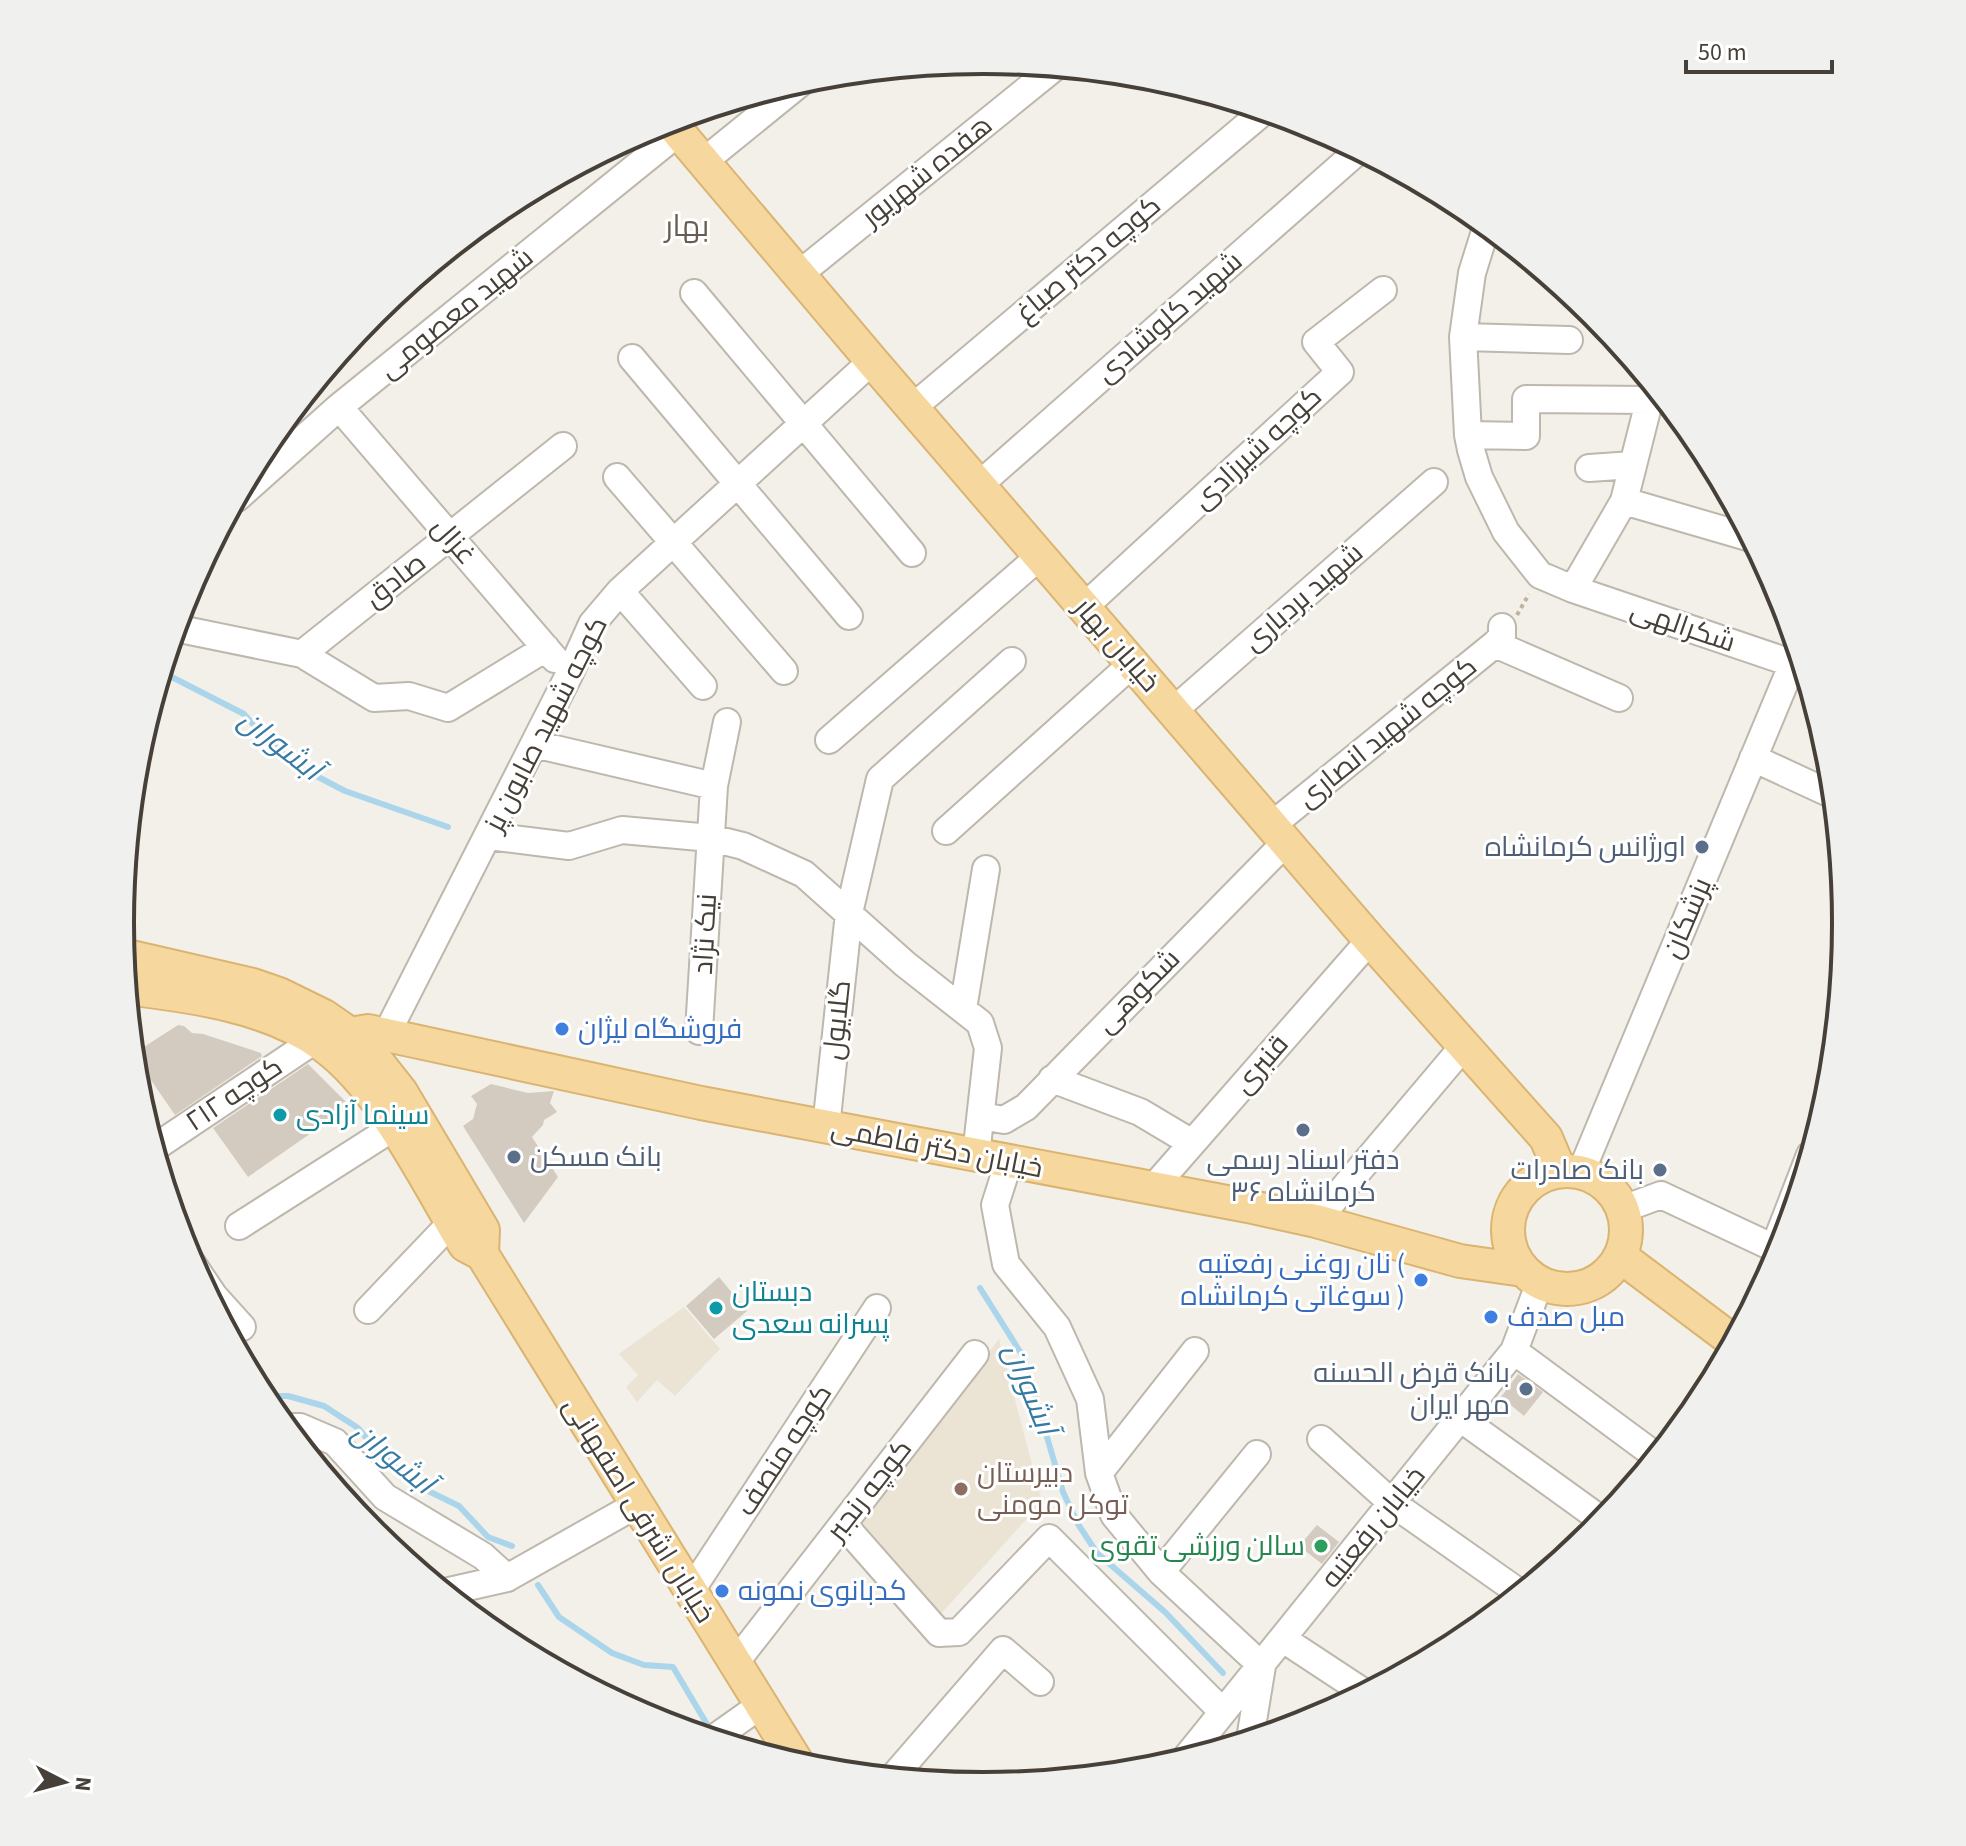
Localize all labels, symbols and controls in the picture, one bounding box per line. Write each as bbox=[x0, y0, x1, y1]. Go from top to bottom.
scale bar bbox=[1686, 24, 1832, 74]
text: 50 m bbox=[1698, 35, 1747, 70]
street label: هفده شهریور bbox=[851, 106, 1001, 238]
street label: کوچه دکتر صباغ bbox=[1007, 186, 1169, 332]
district label: بهار bbox=[663, 205, 709, 248]
street label: شهید معصومی bbox=[370, 238, 542, 388]
street label: شهید کلوشادی bbox=[1087, 242, 1251, 392]
street label: کوچه شیرزادی bbox=[1183, 377, 1331, 519]
street label: غزال bbox=[422, 509, 486, 573]
street label: شهید بردباری bbox=[1234, 533, 1372, 661]
street label: صادق bbox=[356, 543, 434, 617]
street label: خیابان بهار bbox=[1063, 587, 1169, 701]
street label: شکرالهی bbox=[1625, 589, 1741, 663]
street label: کوچه شهید صابون پز bbox=[474, 610, 617, 840]
street label: کوچه شهید انصاری bbox=[1289, 647, 1485, 817]
water label: آبشوران bbox=[229, 699, 335, 795]
place label: اورژانس کرمانشاه bbox=[1485, 827, 1686, 867]
marker: اورژانس کرمانشاه bbox=[1693, 838, 1711, 856]
street label: پزشکان bbox=[1652, 871, 1722, 965]
street label: نیک نژاد bbox=[683, 892, 727, 976]
street label: شکوهی bbox=[1087, 940, 1189, 1042]
street label: گلایول bbox=[813, 978, 861, 1062]
place label: فروشگاه لیژان bbox=[578, 1009, 742, 1049]
marker: فروشگاه لیژان bbox=[553, 1020, 571, 1038]
street label: قنبری bbox=[1224, 1026, 1298, 1102]
street label: کوچه ۲۱۲ bbox=[178, 1047, 290, 1141]
place label: سینما آزادی bbox=[296, 1095, 429, 1135]
marker: سینما آزادی bbox=[271, 1106, 289, 1124]
street label: خیابان دکتر فاطمی bbox=[828, 1108, 1046, 1188]
marker: دفتر اسناد رسمی ۳۶ کرمانشاه bbox=[1294, 1121, 1312, 1139]
place label: بانک مسکن bbox=[530, 1137, 662, 1177]
place label: دفتر اسناد رسمی ۳۶ کرمانشاه bbox=[1206, 1140, 1400, 1212]
marker: بانک مسکن bbox=[505, 1148, 523, 1166]
place label: بانک صادرات bbox=[1511, 1150, 1644, 1190]
marker: بانک صادرات bbox=[1651, 1161, 1669, 1179]
place label: نان روغنی رفعتیه ( سوغاتی کرمانشاه ) bbox=[1181, 1244, 1405, 1316]
marker: نان روغنی رفعتیه ( سوغاتی کرمانشاه ) bbox=[1412, 1271, 1430, 1289]
place label: دبستان پسرانه سعدی bbox=[732, 1272, 890, 1344]
place label: مبل صدف bbox=[1507, 1297, 1625, 1337]
marker: دبستان پسرانه سعدی bbox=[707, 1299, 725, 1317]
marker: مبل صدف bbox=[1482, 1308, 1500, 1326]
water label: آبشوران bbox=[992, 1337, 1070, 1447]
place label: بانک قرض الحسنه مهر ایران bbox=[1313, 1353, 1510, 1425]
street label: کوچه منصف bbox=[726, 1376, 842, 1524]
marker: بانک قرض الحسنه مهر ایران bbox=[1517, 1380, 1535, 1398]
street label: خیابان اشرفی اصفهانی bbox=[553, 1389, 725, 1631]
water label: آبشوران bbox=[342, 1411, 448, 1508]
street label: کوچه رنجبر bbox=[815, 1431, 922, 1551]
place label: دبیرستان توکل مومنی bbox=[977, 1453, 1129, 1525]
street label: خیابان رفعتیه bbox=[1311, 1457, 1435, 1597]
marker: دبیرستان توکل مومنی bbox=[952, 1480, 970, 1498]
place label: سالن ورزشی تقوی bbox=[1091, 1526, 1305, 1566]
marker: سالن ورزشی تقوی bbox=[1312, 1537, 1330, 1555]
place label: کدبانوی نمونه bbox=[738, 1571, 907, 1611]
marker: کدبانوی نمونه bbox=[713, 1582, 731, 1600]
north arrow bbox=[24, 1742, 104, 1822]
text: N bbox=[66, 1775, 100, 1793]

